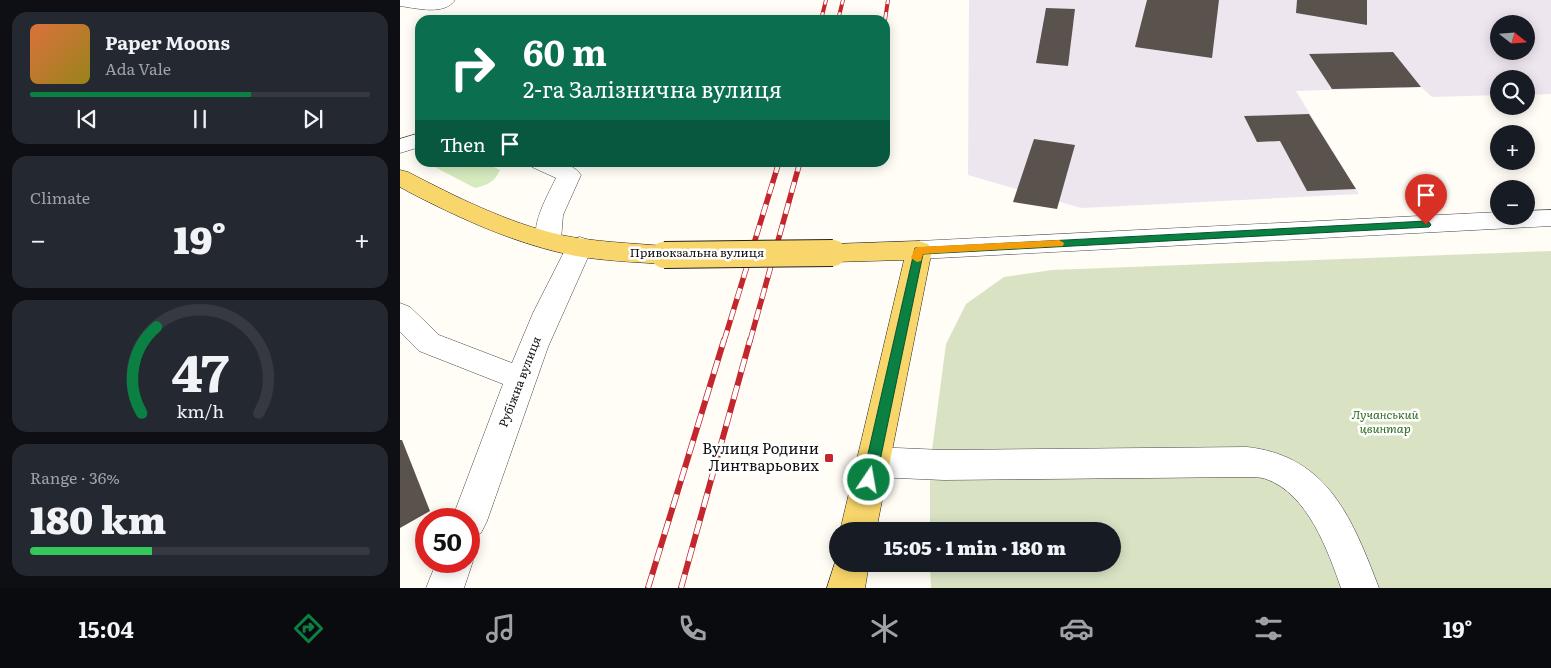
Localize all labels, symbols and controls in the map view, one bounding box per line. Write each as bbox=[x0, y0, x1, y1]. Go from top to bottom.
north arrow bbox=[1490, 15, 1535, 60]
map controls bbox=[1490, 15, 1535, 225]
text: 60 m bbox=[523, 25, 607, 77]
text: Paper Moons bbox=[105, 28, 230, 56]
icon: right bbox=[440, 35, 505, 100]
text: Ada Vale bbox=[105, 56, 171, 80]
button: search bbox=[1490, 70, 1535, 115]
text: 2-га Залізнична вулиця bbox=[523, 72, 782, 105]
icon: previous bbox=[73, 105, 101, 133]
icon: pause bbox=[186, 105, 214, 133]
icon: next bbox=[299, 105, 327, 133]
button: + bbox=[1490, 125, 1535, 170]
text: Then bbox=[440, 130, 486, 158]
icon: arrive bbox=[496, 130, 524, 158]
pin bbox=[1405, 174, 1447, 225]
button: − bbox=[1490, 180, 1535, 225]
icon: arrive bbox=[1412, 181, 1440, 209]
text: Climate bbox=[30, 185, 90, 209]
text: 19° bbox=[174, 209, 226, 266]
text: − bbox=[30, 217, 46, 259]
text: + bbox=[354, 217, 370, 259]
street label: Привокзальна вулиця bbox=[630, 243, 764, 261]
text: 47 bbox=[171, 331, 229, 408]
street label: Рубіжна вулиця bbox=[493, 333, 545, 430]
text: km/h bbox=[176, 397, 224, 424]
park label: Лучанський цвинтар bbox=[1351, 405, 1419, 437]
place label: Вулиця Родини Линтварьових bbox=[702, 436, 819, 476]
marker: Вулиця Родини Линтварьових bbox=[823, 452, 835, 464]
position arrow bbox=[842, 453, 894, 505]
text: Range · 36% bbox=[30, 465, 120, 489]
text: 180 km bbox=[30, 489, 166, 546]
speed limit sign: 50 bbox=[415, 508, 480, 573]
text: 15:05 · 1 min · 180 m bbox=[884, 533, 1066, 561]
icon: directions bbox=[291, 611, 326, 646]
icon: music bbox=[483, 611, 518, 646]
icon: phone bbox=[675, 611, 710, 646]
icon: climate bbox=[867, 611, 902, 646]
icon: car bbox=[1059, 611, 1094, 646]
icon: filters bbox=[1251, 611, 1286, 646]
text: 15:04 bbox=[79, 612, 134, 645]
text: 19° bbox=[1443, 612, 1472, 645]

